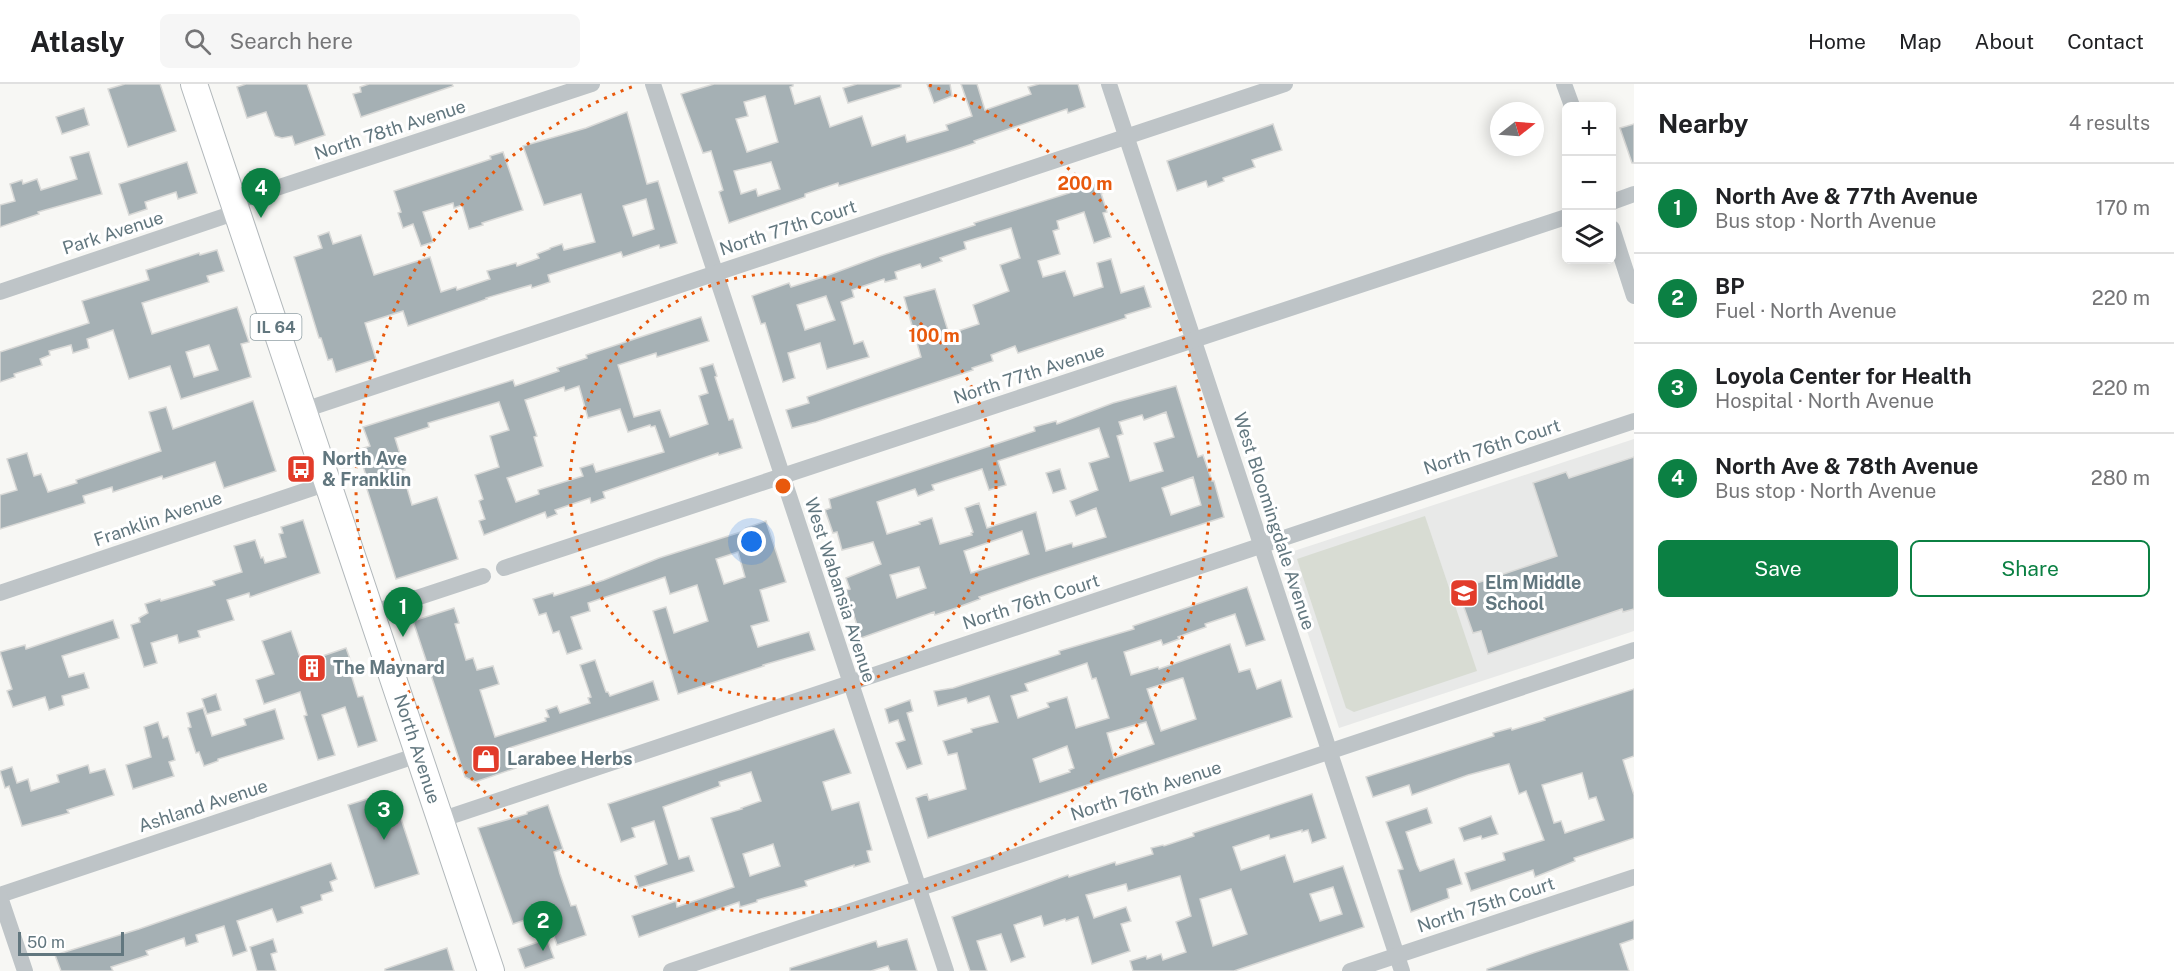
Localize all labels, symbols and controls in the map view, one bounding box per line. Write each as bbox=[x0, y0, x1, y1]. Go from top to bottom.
search box bbox=[160, 14, 580, 68]
text: Atlasly bbox=[30, 25, 124, 58]
icon: search bbox=[181, 25, 214, 58]
text: Search here bbox=[229, 28, 353, 54]
text: Home bbox=[1808, 29, 1866, 54]
text: Map bbox=[1899, 29, 1942, 54]
text: About bbox=[1975, 29, 2034, 54]
text: Contact bbox=[2067, 29, 2144, 54]
street label: North 78th Avenue bbox=[312, 95, 468, 164]
north arrow bbox=[1490, 102, 1544, 156]
map controls bbox=[1562, 102, 1616, 264]
button: + bbox=[1562, 102, 1616, 156]
text: Nearby bbox=[1658, 108, 1748, 139]
text: 4 results bbox=[2069, 111, 2150, 135]
button: − bbox=[1562, 156, 1616, 210]
pin: 4 bbox=[242, 168, 280, 218]
text: 200 m bbox=[1058, 173, 1112, 194]
text: North Ave & 77th Avenue bbox=[1715, 183, 1978, 209]
street label: North 77th Court bbox=[717, 196, 859, 260]
text: 1 bbox=[1673, 196, 1682, 220]
text: 170 m bbox=[2096, 196, 2150, 220]
street label: Park Avenue bbox=[60, 206, 166, 259]
text: Bus stop · North Avenue bbox=[1715, 209, 1936, 233]
button: layers bbox=[1562, 210, 1616, 264]
text: BP bbox=[1715, 273, 1745, 299]
text: 2 bbox=[1671, 286, 1684, 310]
text: 220 m bbox=[2092, 286, 2150, 310]
text: Fuel · North Avenue bbox=[1715, 299, 1897, 323]
road number: IL 64 bbox=[250, 314, 302, 340]
text: 100 m bbox=[908, 325, 960, 346]
street label: North 77th Avenue bbox=[951, 339, 1107, 408]
text: Loyola Center for Health bbox=[1715, 363, 1971, 389]
text: 3 bbox=[1671, 376, 1684, 400]
text: 220 m bbox=[2092, 376, 2150, 400]
text: Hospital · North Avenue bbox=[1715, 389, 1934, 413]
street label: West Bloomingdale Avenue bbox=[1229, 409, 1320, 632]
street label: North 76th Court bbox=[1421, 415, 1563, 479]
place label: North Ave & Franklin bbox=[322, 448, 411, 490]
bus stop icon: North Ave & Franklin bbox=[285, 453, 317, 485]
text: North Ave & 78th Avenue bbox=[1715, 453, 1979, 479]
text: 4 bbox=[1671, 466, 1684, 490]
text: 280 m bbox=[2091, 466, 2150, 490]
centre of rings bbox=[773, 476, 793, 496]
text: Bus stop · North Avenue bbox=[1715, 479, 1936, 503]
street label: Franklin Avenue bbox=[91, 487, 225, 550]
street label: West Wabansia Avenue bbox=[801, 495, 880, 685]
your location bbox=[737, 527, 766, 556]
button: Save bbox=[1658, 540, 1898, 597]
button: Share bbox=[1910, 540, 2150, 597]
street label: North 76th Court bbox=[960, 570, 1102, 634]
place label: Elm Middle School bbox=[1485, 572, 1581, 614]
school or university icon: Elm Middle School bbox=[1448, 577, 1480, 609]
pin: 1 bbox=[384, 588, 422, 637]
building icon: The Maynard bbox=[296, 652, 328, 684]
place label: The Maynard bbox=[333, 657, 445, 678]
street label: North Avenue bbox=[390, 691, 445, 806]
shop icon: Larabee Herbs bbox=[470, 743, 502, 775]
place label: Larabee Herbs bbox=[507, 748, 632, 769]
street label: North 76th Avenue bbox=[1068, 756, 1224, 825]
street label: Ashland Avenue bbox=[136, 775, 270, 836]
pin: 3 bbox=[364, 790, 404, 840]
street label: North 75th Court bbox=[1415, 872, 1557, 937]
pin: 2 bbox=[524, 902, 562, 951]
scale bar bbox=[18, 929, 124, 956]
text: 50 m bbox=[27, 933, 65, 952]

